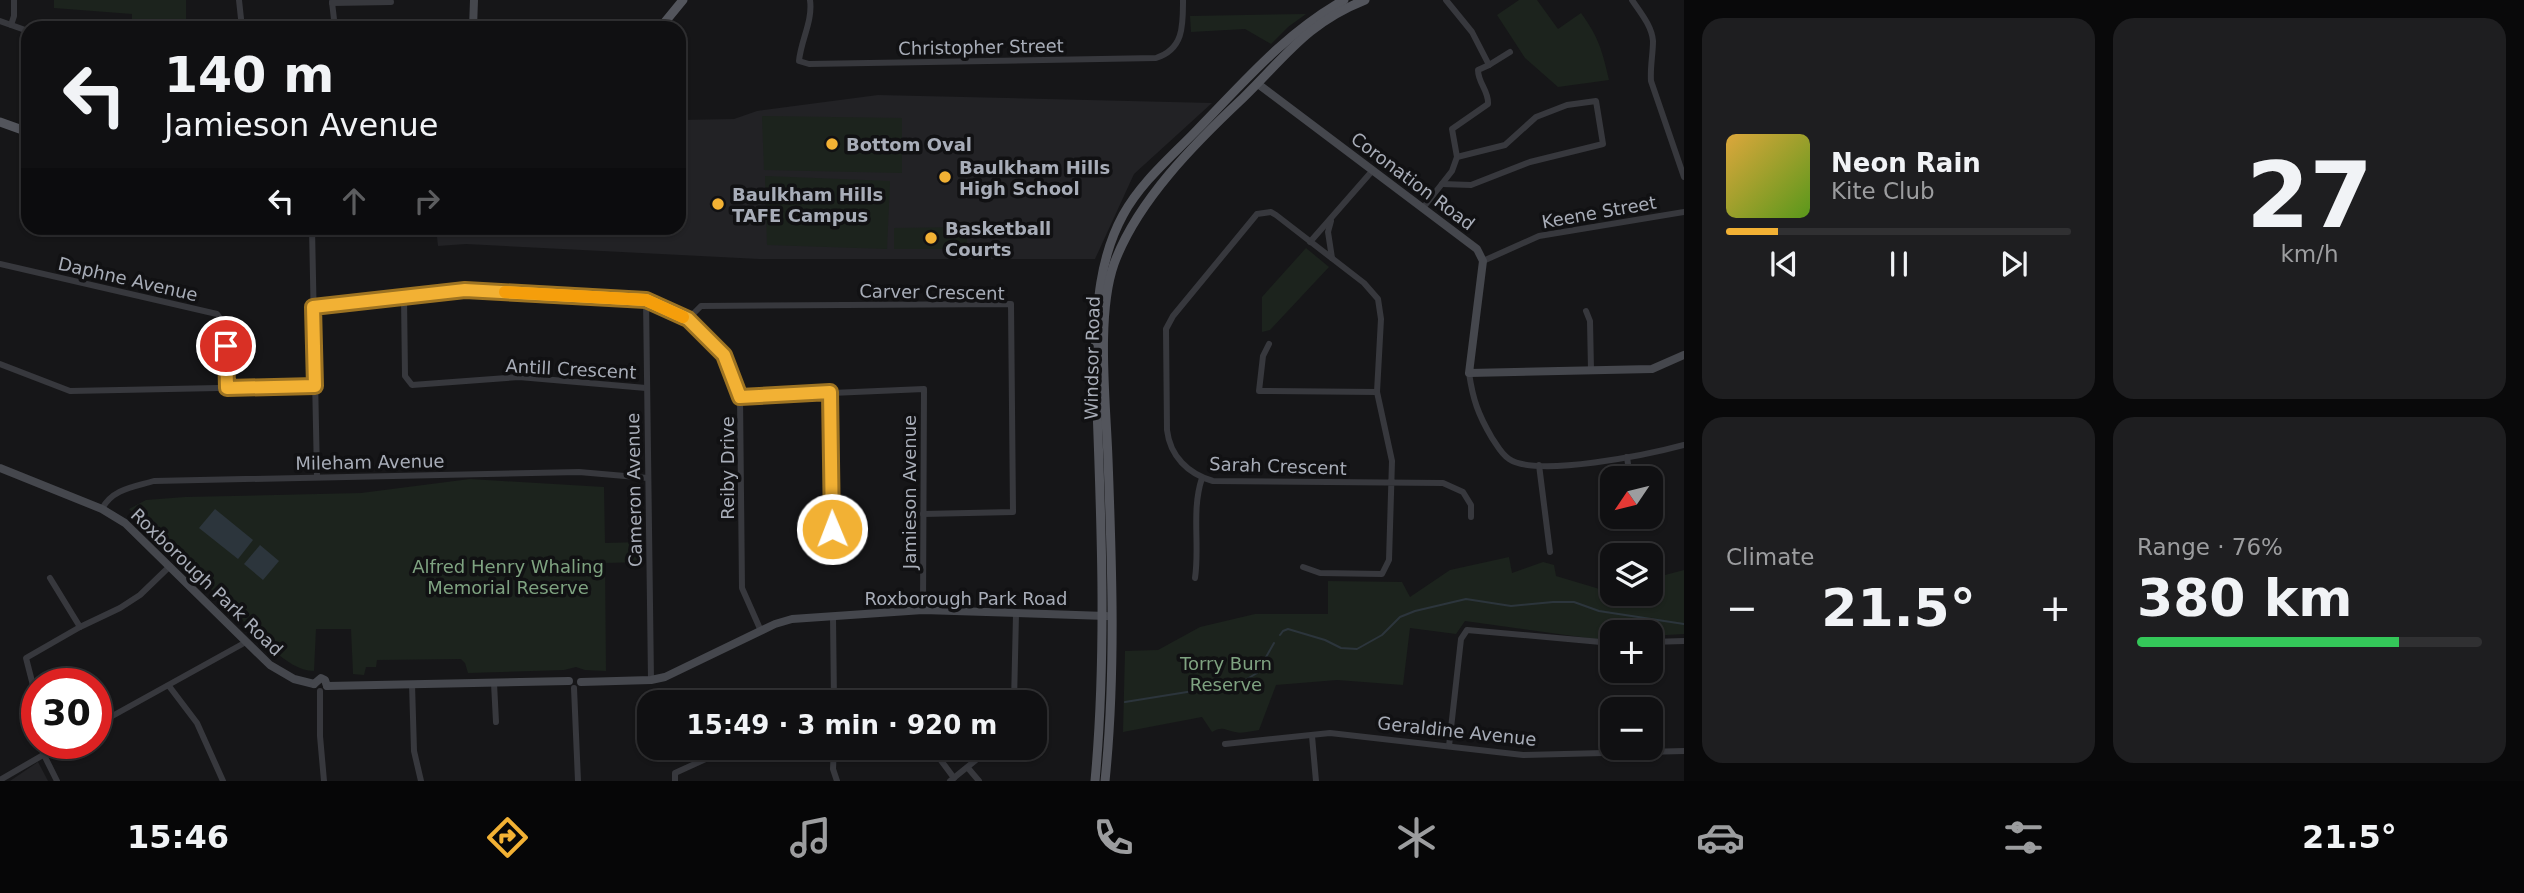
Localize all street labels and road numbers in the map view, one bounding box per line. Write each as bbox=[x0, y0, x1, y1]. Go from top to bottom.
street label: Christopher Street bbox=[898, 35, 1064, 59]
street label: Coronation Road bbox=[1347, 128, 1479, 234]
street label: Keene Street bbox=[1540, 192, 1658, 232]
street label: Daphne Avenue bbox=[56, 253, 200, 305]
street label: Carver Crescent bbox=[859, 280, 1005, 304]
street label: Windsor Road bbox=[1080, 296, 1104, 420]
street label: Antill Crescent bbox=[505, 355, 637, 383]
street label: Cameron Avenue bbox=[622, 413, 646, 567]
street label: Jamieson Avenue bbox=[899, 415, 920, 570]
street label: Reiby Drive bbox=[717, 416, 738, 520]
street label: Mileham Avenue bbox=[295, 450, 445, 474]
street label: Sarah Crescent bbox=[1209, 453, 1347, 479]
street label: Roxborough Park Road bbox=[127, 504, 287, 660]
street label: Roxborough Park Road bbox=[864, 588, 1068, 609]
street label: Geraldine Avenue bbox=[1376, 712, 1538, 750]

